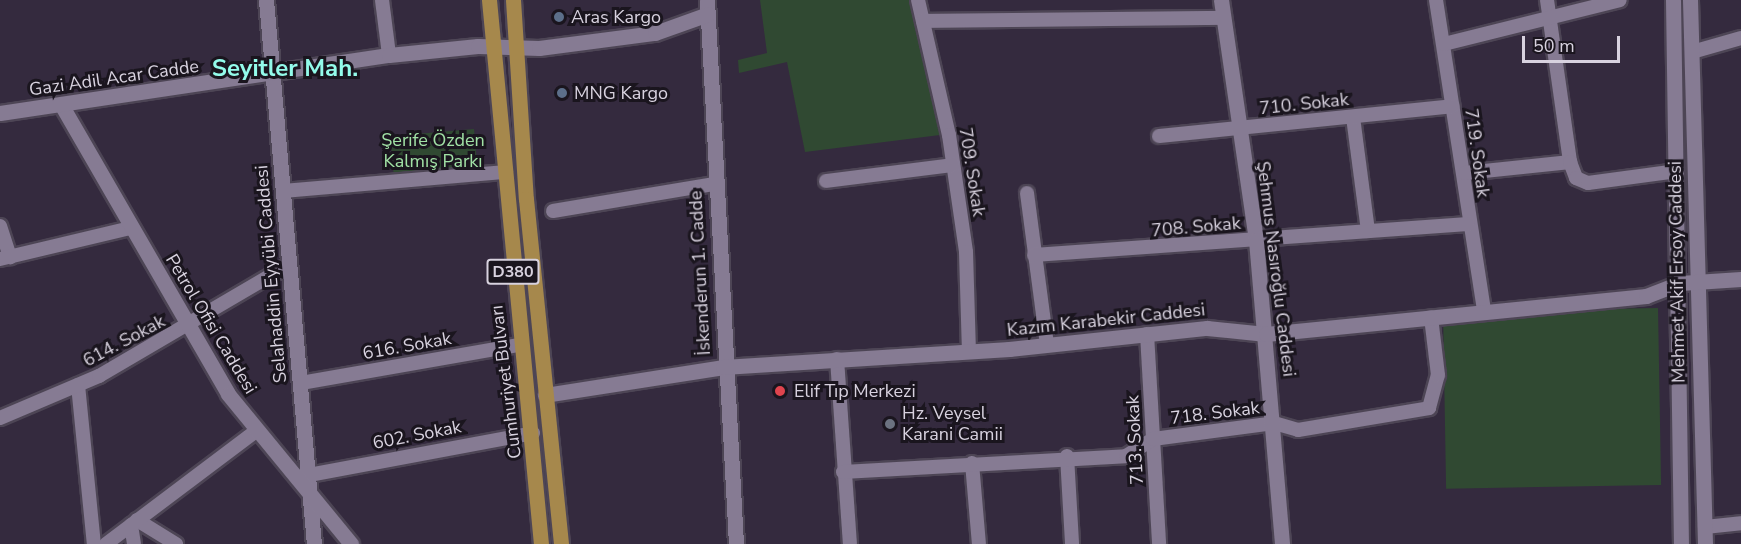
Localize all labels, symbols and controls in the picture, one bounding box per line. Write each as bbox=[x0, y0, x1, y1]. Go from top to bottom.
place label: Aras Kargo bbox=[571, 6, 661, 28]
marker: Aras Kargo bbox=[552, 10, 566, 24]
scale bar bbox=[1525, 24, 1622, 62]
text: 50 m bbox=[1533, 34, 1575, 58]
street label: Gazi Adil Acar Cadde bbox=[28, 55, 200, 101]
district label: Seyitler Mah. bbox=[212, 55, 358, 83]
place label: MNG Kargo bbox=[574, 82, 668, 104]
marker: MNG Kargo bbox=[555, 86, 569, 100]
street label: 710. Sokak bbox=[1258, 89, 1350, 119]
street label: 719. Sokak bbox=[1460, 107, 1494, 199]
street label: 709. Sokak bbox=[954, 126, 990, 218]
park label: Şerife Özden Kalmış Parkı bbox=[381, 130, 485, 172]
street label: Şehmus Nasıroğlu Caddesi bbox=[1252, 160, 1300, 378]
street label: Mehmet Akif Ersoy Caddesi bbox=[1664, 161, 1690, 383]
street label: Selahaddin Eyyübi Caddesi bbox=[251, 164, 291, 384]
street label: İskenderun 1. Cadde bbox=[685, 190, 715, 356]
street label: 708. Sokak bbox=[1150, 212, 1242, 242]
street label: Petrol Ofisi Caddesi bbox=[161, 250, 261, 398]
road number: D380 bbox=[486, 259, 540, 285]
street label: Kazım Karabekir Caddesi bbox=[1006, 299, 1206, 341]
street label: Cumhuriyet Bulvarı bbox=[486, 304, 526, 460]
street label: 614. Sokak bbox=[79, 310, 169, 372]
street label: 616. Sokak bbox=[361, 328, 453, 364]
place label: Elif Tıp Merkezi bbox=[794, 380, 916, 402]
marker: Elif Tıp Merkezi bbox=[771, 382, 789, 400]
street label: 713. Sokak bbox=[1122, 395, 1148, 485]
street label: 718. Sokak bbox=[1169, 397, 1261, 429]
place label: Hz. Veysel Karani Camii bbox=[902, 403, 1003, 446]
street label: 602. Sokak bbox=[371, 416, 463, 454]
marker: Hz. Veysel Karani Camii bbox=[883, 417, 897, 431]

